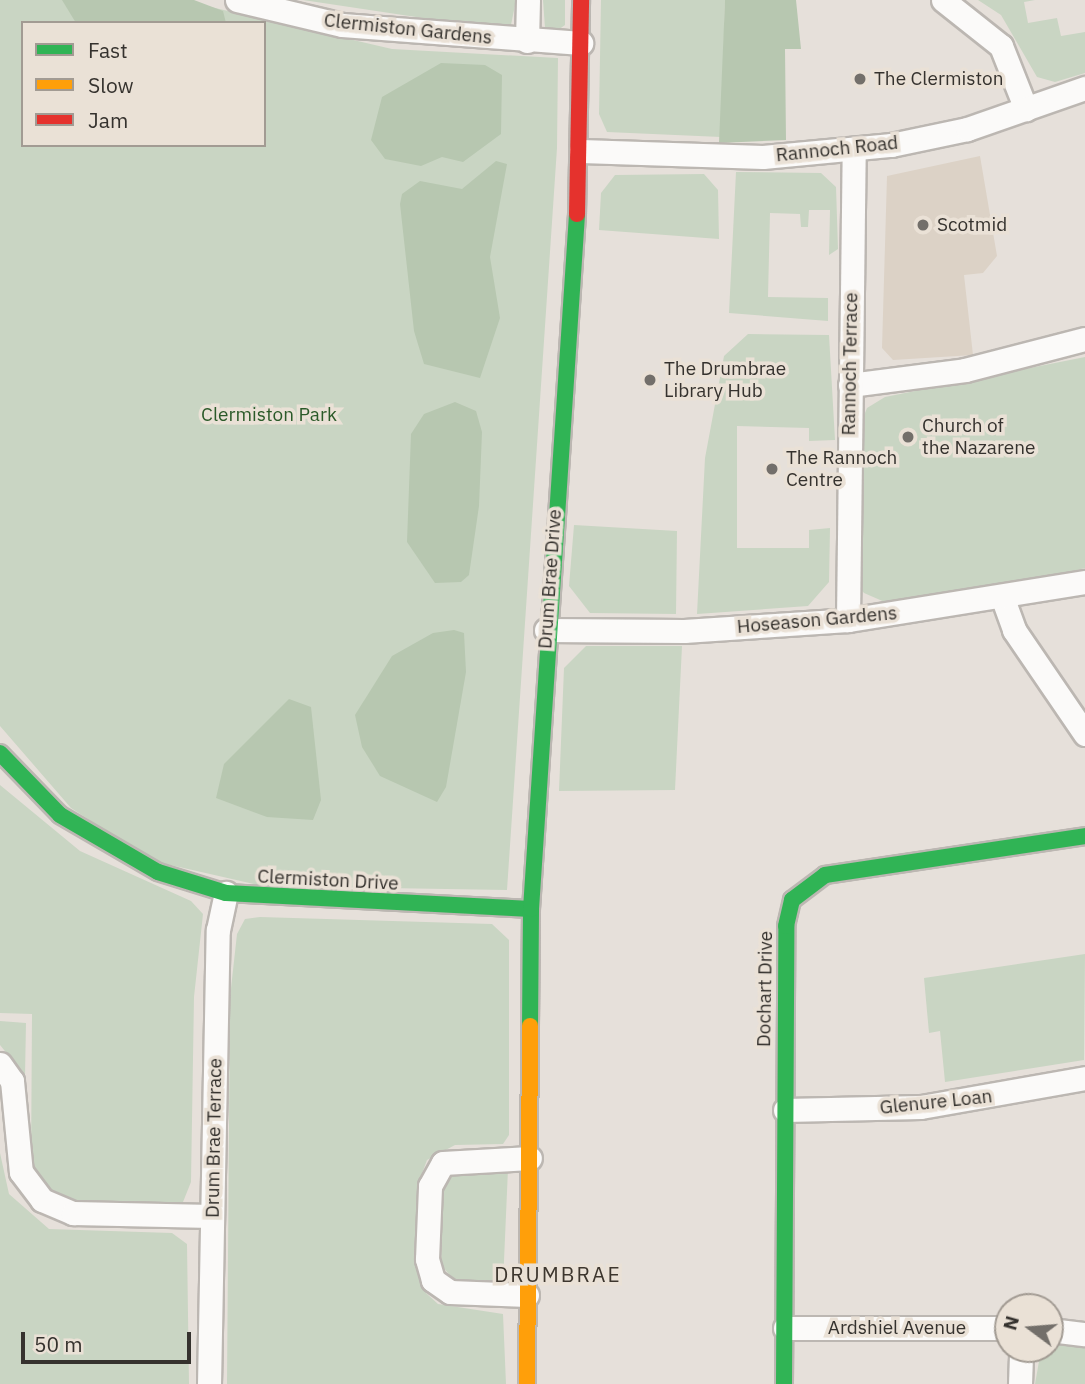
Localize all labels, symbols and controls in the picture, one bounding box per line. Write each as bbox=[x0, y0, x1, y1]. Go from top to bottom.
street label: Clermiston Gardens bbox=[323, 9, 493, 49]
legend bbox=[21, 21, 266, 147]
text: Fast bbox=[88, 36, 128, 64]
place label: The Clermiston bbox=[874, 68, 1003, 90]
text: Slow bbox=[88, 71, 134, 99]
marker: The Clermiston bbox=[852, 71, 868, 87]
text: Jam bbox=[88, 106, 128, 134]
street label: Rannoch Road bbox=[775, 131, 899, 167]
place label: Scotmid bbox=[937, 214, 1007, 236]
marker: Scotmid bbox=[915, 217, 931, 233]
street label: Rannoch Terrace bbox=[837, 292, 863, 436]
place label: The Drumbrae Library Hub bbox=[664, 358, 786, 402]
marker: The Drumbrae Library Hub bbox=[642, 372, 658, 388]
park label: Clermiston Park bbox=[201, 404, 337, 426]
place label: Church of the Nazarene bbox=[922, 415, 1035, 459]
marker: Church of the Nazarene bbox=[900, 429, 916, 445]
place label: The Rannoch Centre bbox=[786, 447, 897, 491]
marker: The Rannoch Centre bbox=[764, 461, 780, 477]
street label: Drum Brae Drive bbox=[534, 508, 566, 650]
street label: Hoseason Gardens bbox=[736, 602, 898, 638]
street label: Clermiston Drive bbox=[257, 865, 399, 895]
street label: Dochart Drive bbox=[753, 931, 777, 1047]
street label: Drum Brae Terrace bbox=[201, 1058, 227, 1218]
street label: Glenure Loan bbox=[879, 1085, 993, 1119]
district label: DRUMBRAE bbox=[495, 1261, 621, 1287]
north arrow bbox=[994, 1293, 1064, 1363]
text: N bbox=[997, 1313, 1024, 1333]
street label: Ardshiel Avenue bbox=[828, 1317, 966, 1339]
scale bar bbox=[24, 1318, 194, 1362]
text: 50 m bbox=[34, 1330, 83, 1358]

